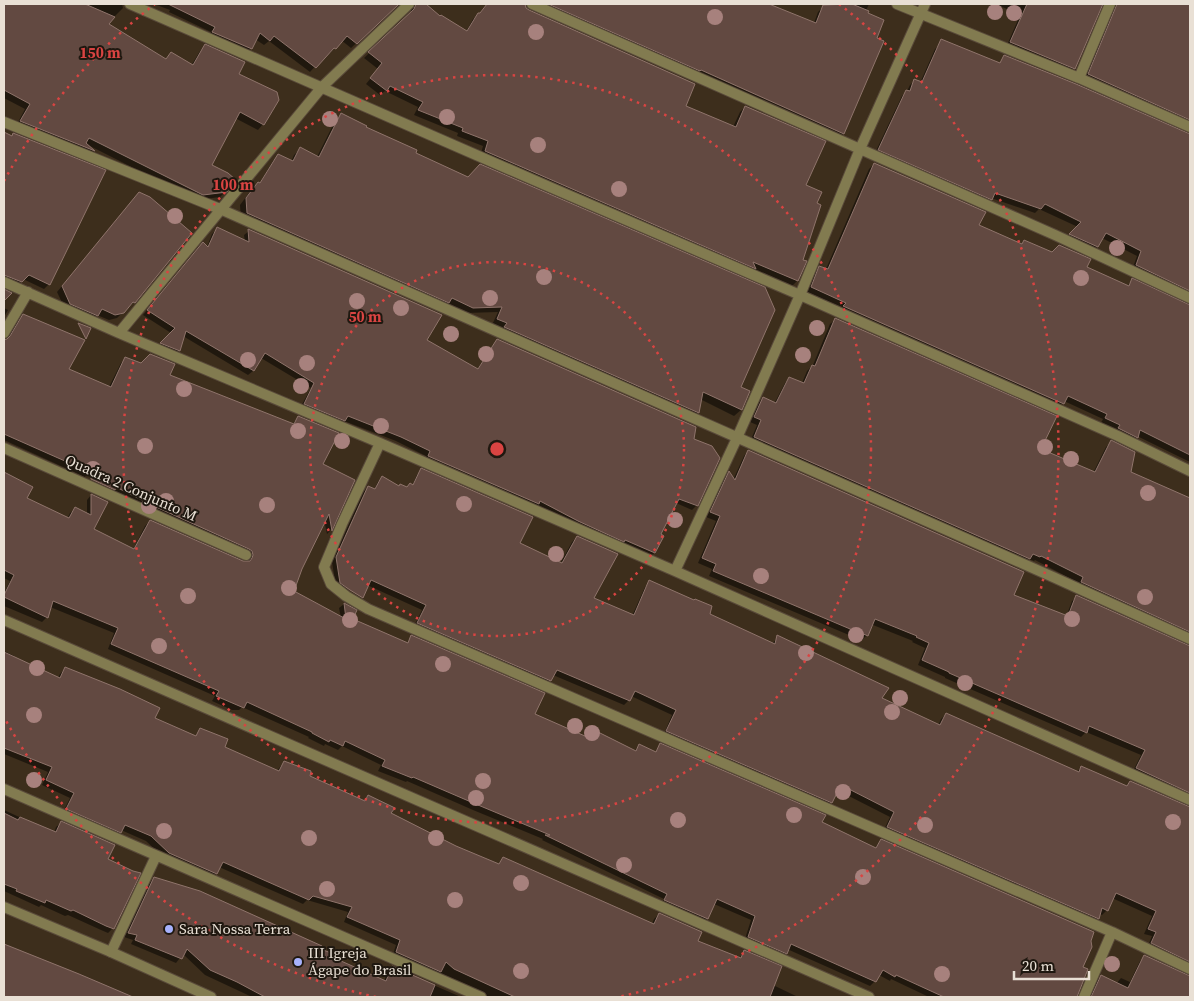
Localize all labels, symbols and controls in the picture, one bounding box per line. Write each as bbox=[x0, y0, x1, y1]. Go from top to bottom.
text: 150 m bbox=[79, 42, 121, 63]
text: 100 m bbox=[212, 174, 254, 195]
text: 50 m bbox=[348, 306, 382, 327]
centre of rings bbox=[488, 440, 506, 458]
street label: Quadra 2 Conjunto M bbox=[62, 449, 201, 526]
place label: Sara Nossa Terra bbox=[179, 918, 291, 939]
marker: Sara Nossa Terra bbox=[163, 923, 175, 935]
place label: III Igreja Ágape do Brasil bbox=[308, 942, 412, 980]
scale bar bbox=[1014, 948, 1089, 980]
text: 20 m bbox=[1022, 955, 1054, 976]
marker: III Igreja Ágape do Brasil bbox=[292, 956, 304, 968]

